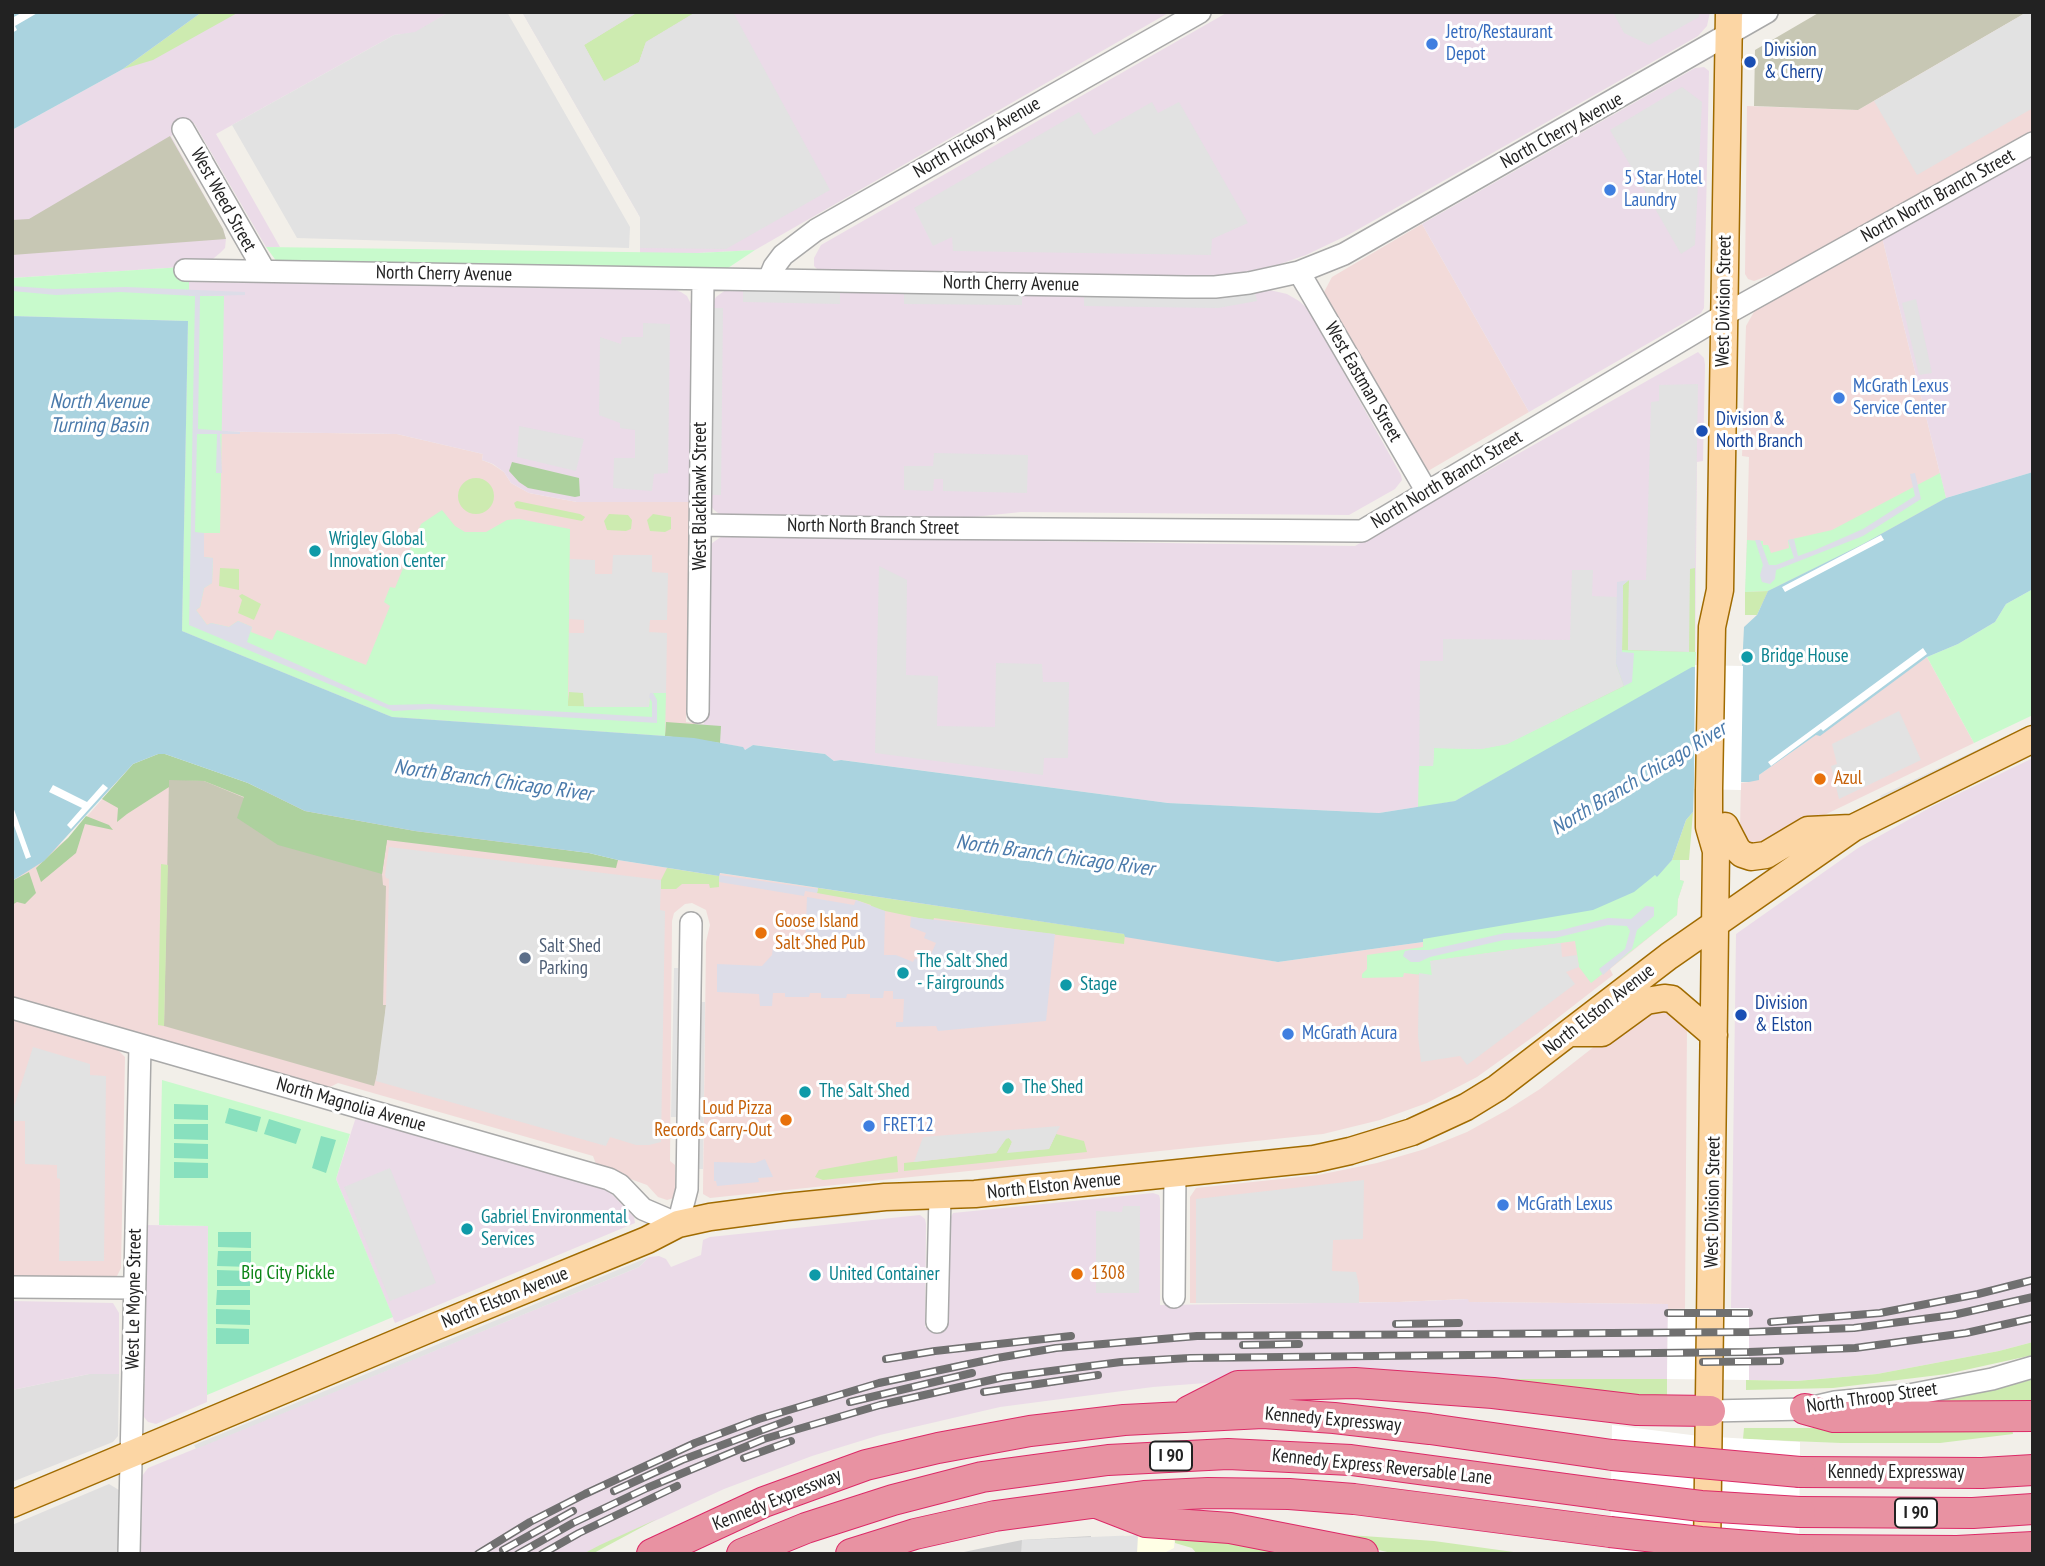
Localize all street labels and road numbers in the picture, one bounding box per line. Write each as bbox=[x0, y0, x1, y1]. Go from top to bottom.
street label: North Cherry Avenue bbox=[1497, 88, 1627, 174]
street label: North Hickory Avenue bbox=[910, 92, 1044, 184]
street label: West Weed Street bbox=[185, 144, 261, 256]
street label: North North Branch Street bbox=[1857, 144, 2019, 248]
street label: West Division Street bbox=[1711, 235, 1737, 367]
street label: North Cherry Avenue bbox=[376, 261, 512, 287]
street label: North Cherry Avenue bbox=[943, 271, 1079, 297]
street label: West Eastman Street bbox=[1319, 318, 1407, 446]
street label: West Blackhawk Street bbox=[690, 422, 712, 570]
street label: North North Branch Street bbox=[1367, 426, 1527, 534]
street label: North North Branch Street bbox=[787, 514, 959, 540]
street label: North Elston Avenue bbox=[1539, 960, 1659, 1060]
street label: North Magnolia Avenue bbox=[274, 1073, 428, 1137]
street label: West Division Street bbox=[1700, 1136, 1726, 1268]
street label: North Elston Avenue bbox=[986, 1168, 1122, 1204]
street label: West Le Moyne Street bbox=[121, 1228, 147, 1370]
street label: North Elston Avenue bbox=[438, 1262, 572, 1334]
street label: North Throop Street bbox=[1805, 1378, 1939, 1418]
street label: Kennedy Expressway bbox=[1264, 1403, 1402, 1437]
road number: I 90 bbox=[1150, 1442, 1192, 1470]
street label: Kennedy Express Reversable Lane bbox=[1271, 1444, 1493, 1490]
street label: Kennedy Expressway bbox=[1828, 1462, 1964, 1484]
street label: Kennedy Expressway bbox=[709, 1464, 845, 1536]
road number: I 90 bbox=[1895, 1498, 1937, 1528]

